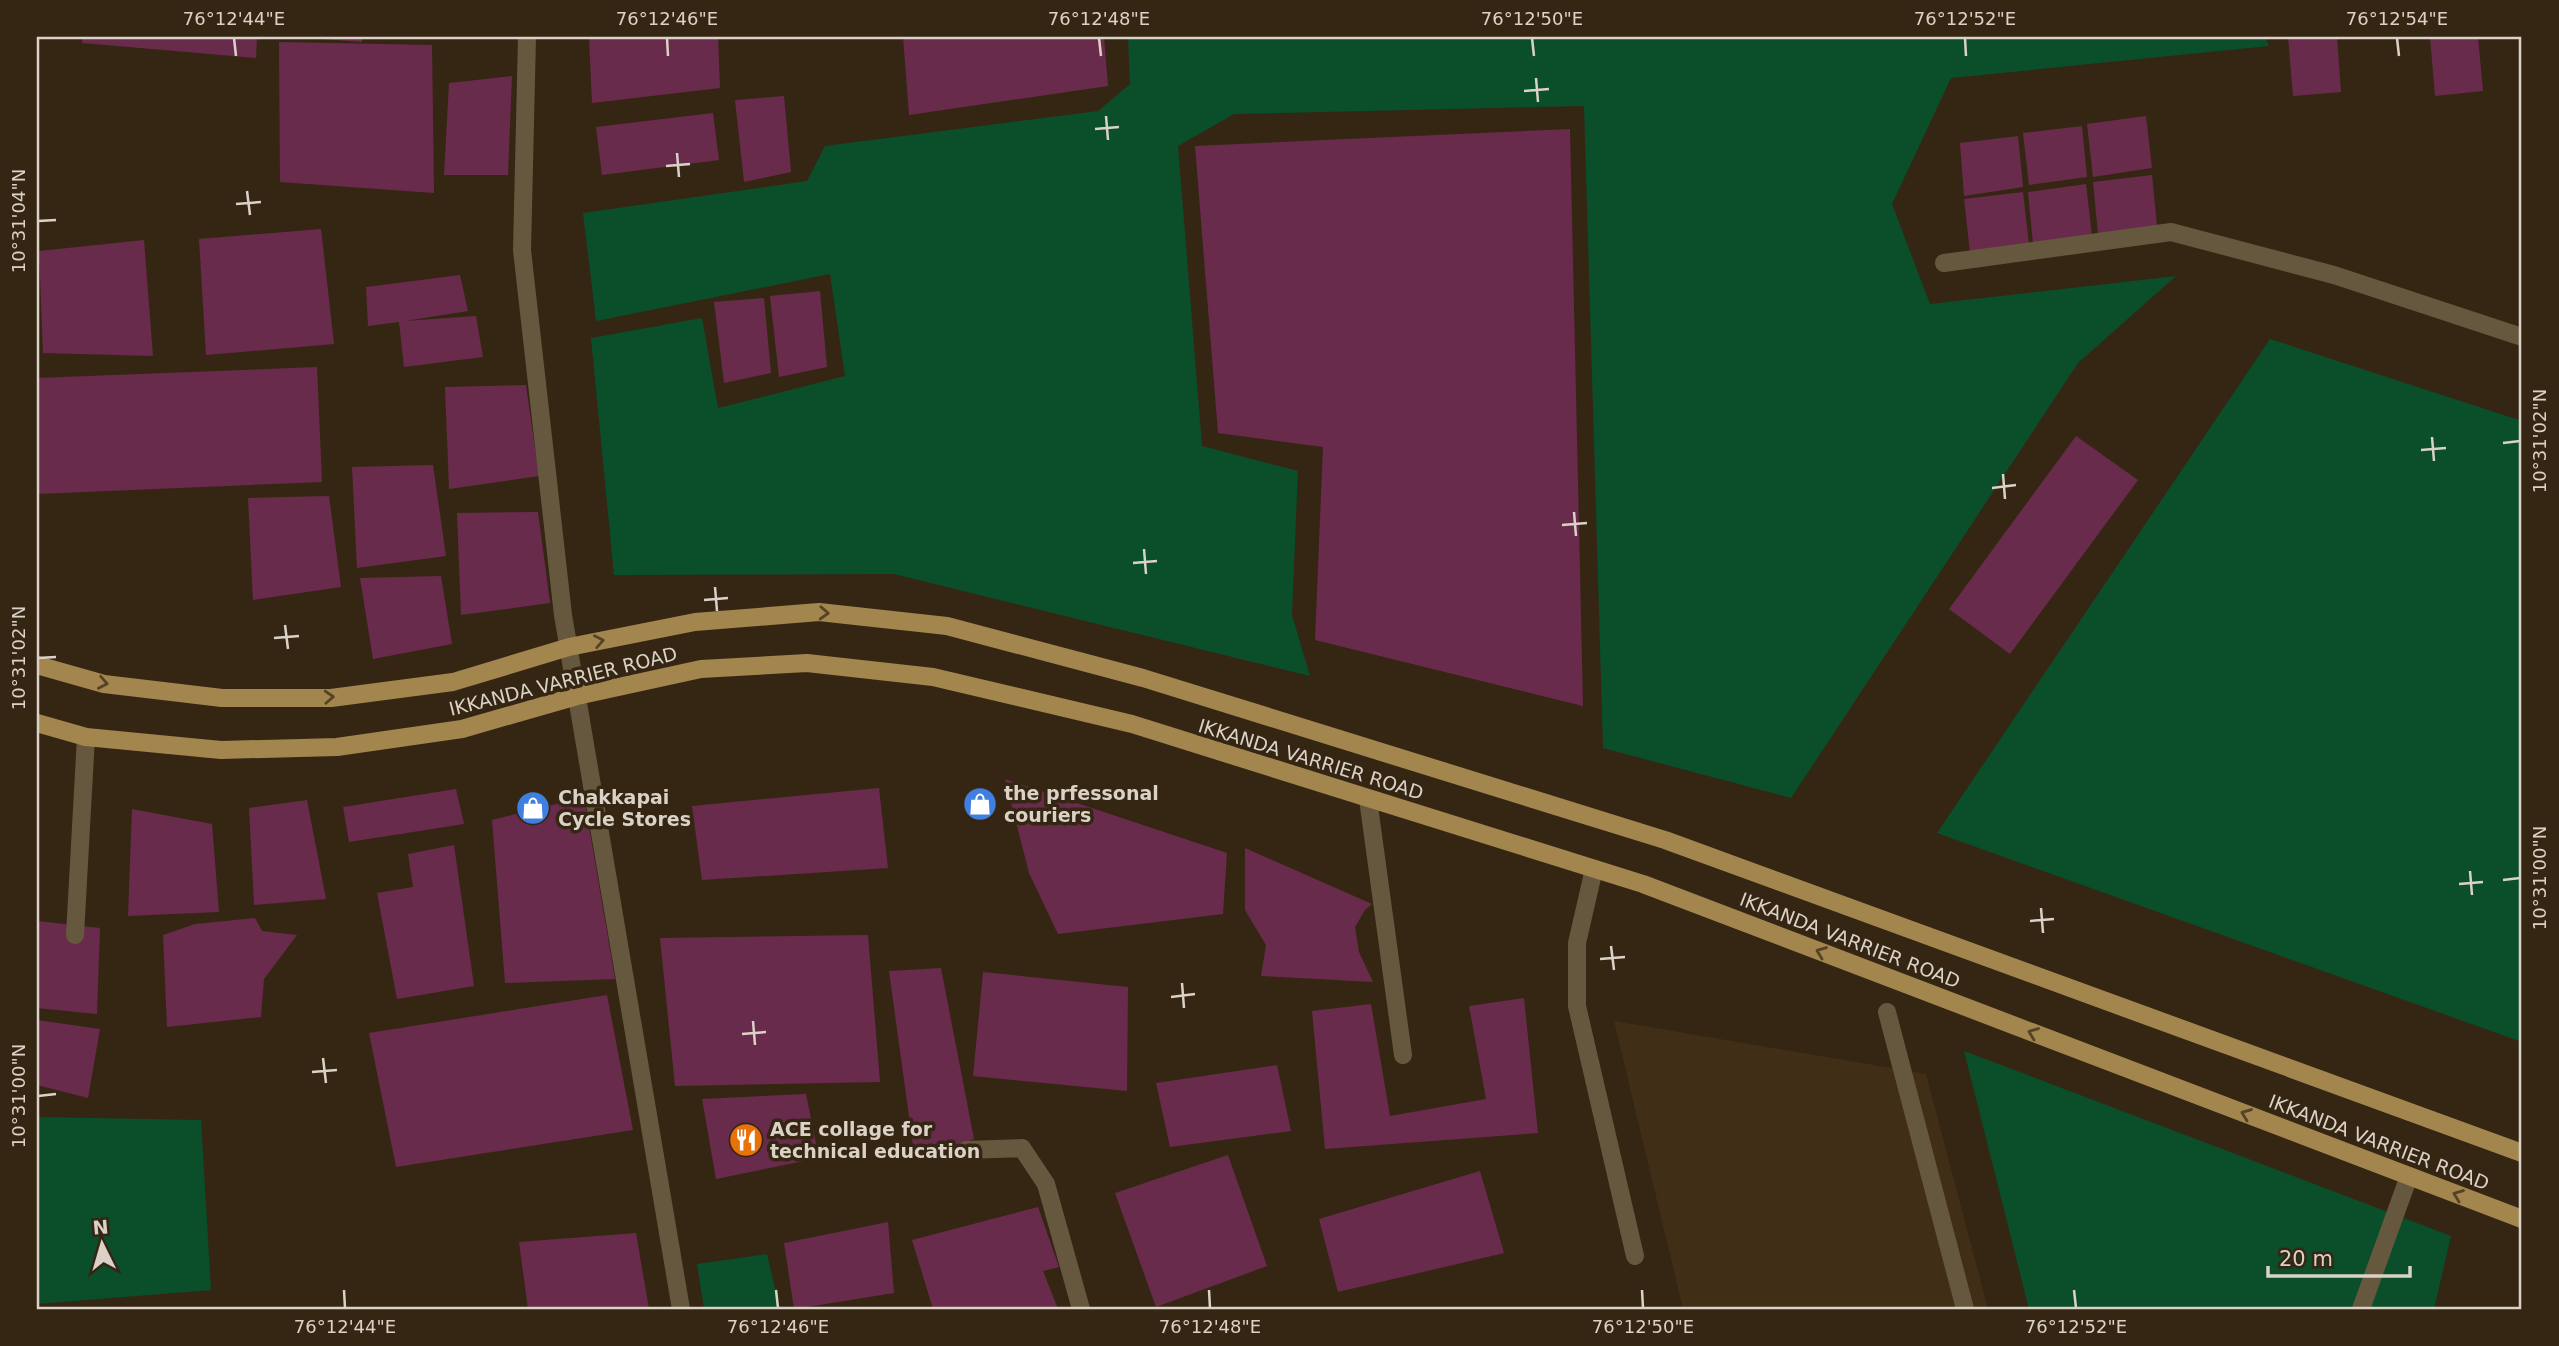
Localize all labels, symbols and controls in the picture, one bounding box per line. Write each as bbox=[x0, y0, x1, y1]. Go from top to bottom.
text: 76°12'44"E bbox=[183, 8, 285, 29]
text: 76°12'46"E bbox=[616, 8, 718, 29]
text: 76°12'48"E bbox=[1048, 8, 1150, 29]
text: 76°12'50"E bbox=[1481, 8, 1583, 29]
text: 76°12'52"E bbox=[1914, 8, 2016, 29]
text: 76°12'54"E bbox=[2346, 8, 2448, 29]
text: 10°31'04"N bbox=[8, 169, 29, 273]
text: 10°31'02"N bbox=[2529, 389, 2550, 493]
text: 10°31'02"N bbox=[8, 606, 29, 710]
one-way arrow bbox=[819, 606, 830, 621]
one-way arrow bbox=[593, 634, 605, 649]
street label: IKKANDA VARRIER ROAD bbox=[447, 642, 679, 720]
one-way arrow bbox=[97, 674, 109, 689]
one-way arrow bbox=[324, 690, 335, 705]
street label: IKKANDA VARRIER ROAD bbox=[1196, 714, 1426, 804]
place label: the prfessonal couriers bbox=[1004, 782, 1159, 826]
shop icon: the prfessonal couriers bbox=[961, 785, 999, 823]
place label: Chakkapai Cycle Stores bbox=[558, 786, 691, 830]
shop icon: Chakkapai Cycle Stores bbox=[514, 789, 552, 827]
text: 10°31'00"N bbox=[2529, 826, 2550, 930]
street label: IKKANDA VARRIER ROAD bbox=[1737, 888, 1963, 992]
one-way arrow bbox=[1815, 946, 1827, 960]
one-way arrow bbox=[2028, 1027, 2040, 1041]
text: 10°31'00"N bbox=[8, 1044, 29, 1148]
street label: IKKANDA VARRIER ROAD bbox=[2266, 1090, 2492, 1194]
one-way arrow bbox=[2240, 1108, 2252, 1122]
place label: ACE collage for technical education bbox=[770, 1118, 980, 1162]
restaurant icon: ACE collage for technical education bbox=[727, 1121, 765, 1159]
one-way arrow bbox=[2453, 1189, 2465, 1203]
north arrow bbox=[66, 1210, 136, 1280]
text: N bbox=[92, 1215, 109, 1239]
scale bar bbox=[2268, 1234, 2410, 1278]
text: 20 m bbox=[2279, 1247, 2333, 1271]
text: 76°12'44"E bbox=[294, 1316, 396, 1337]
text: 76°12'46"E bbox=[727, 1316, 829, 1337]
text: 76°12'48"E bbox=[1159, 1316, 1261, 1337]
text: 76°12'50"E bbox=[1592, 1316, 1694, 1337]
text: 76°12'52"E bbox=[2025, 1316, 2127, 1337]

